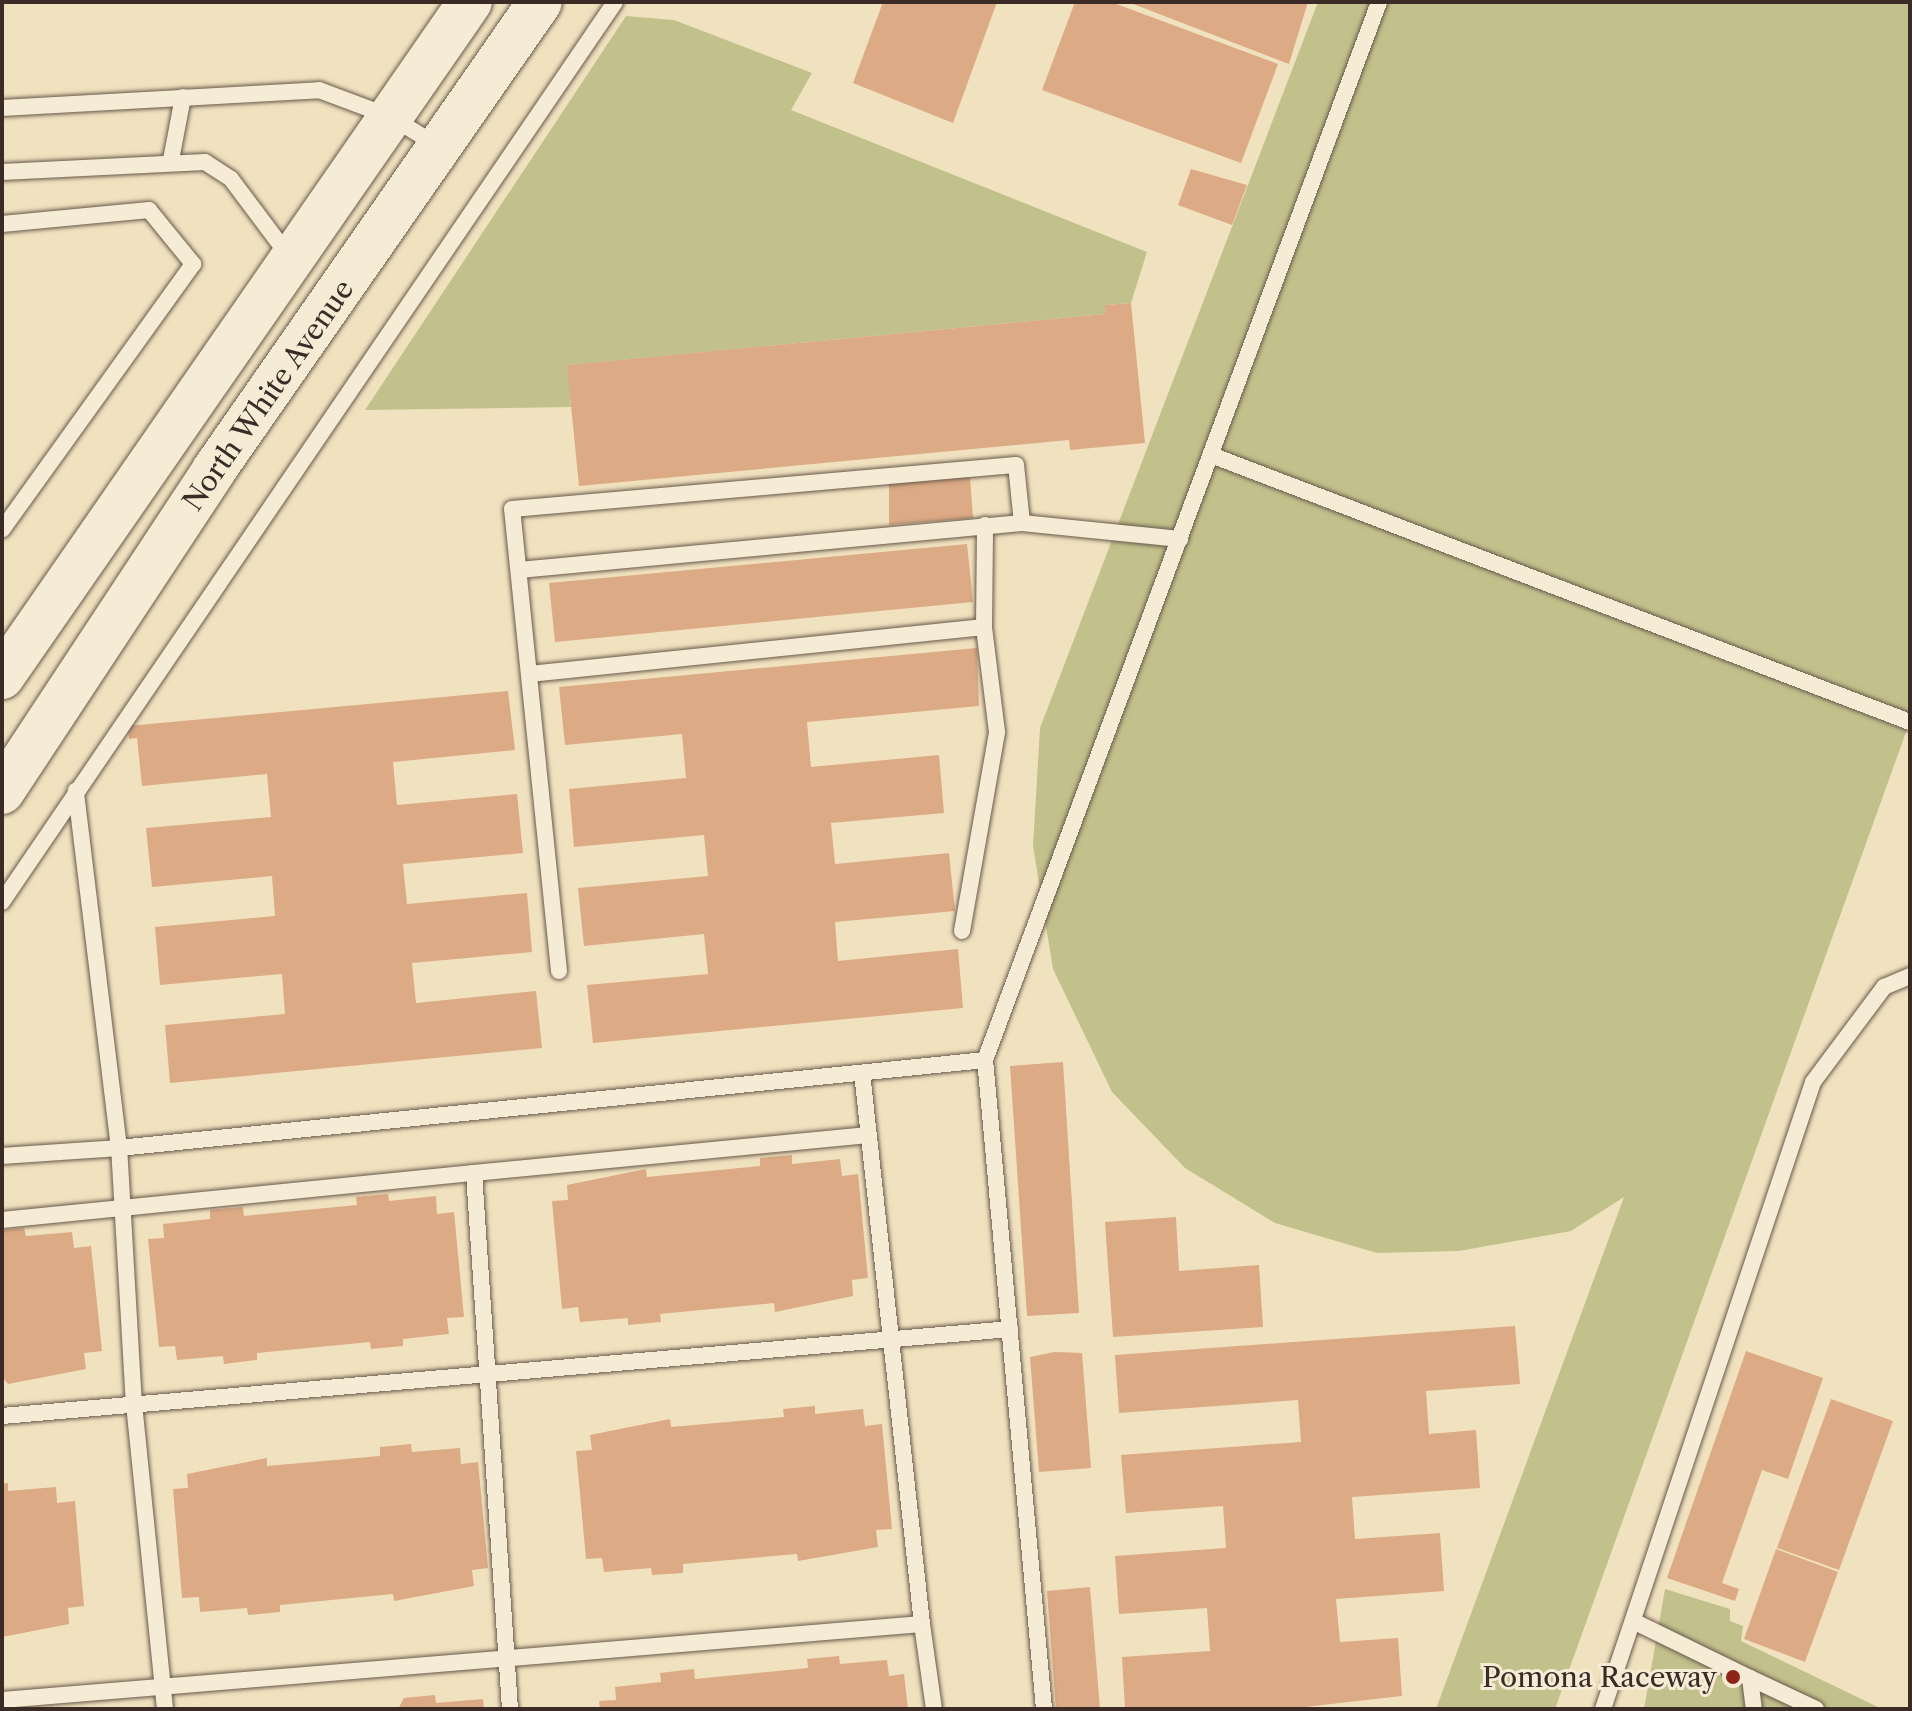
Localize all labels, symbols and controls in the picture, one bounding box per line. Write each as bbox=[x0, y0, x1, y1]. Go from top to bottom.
street label: North White Avenue bbox=[175, 272, 361, 518]
place label: Pomona Raceway bbox=[1482, 1660, 1717, 1694]
marker: Pomona Raceway bbox=[1724, 1668, 1742, 1686]

